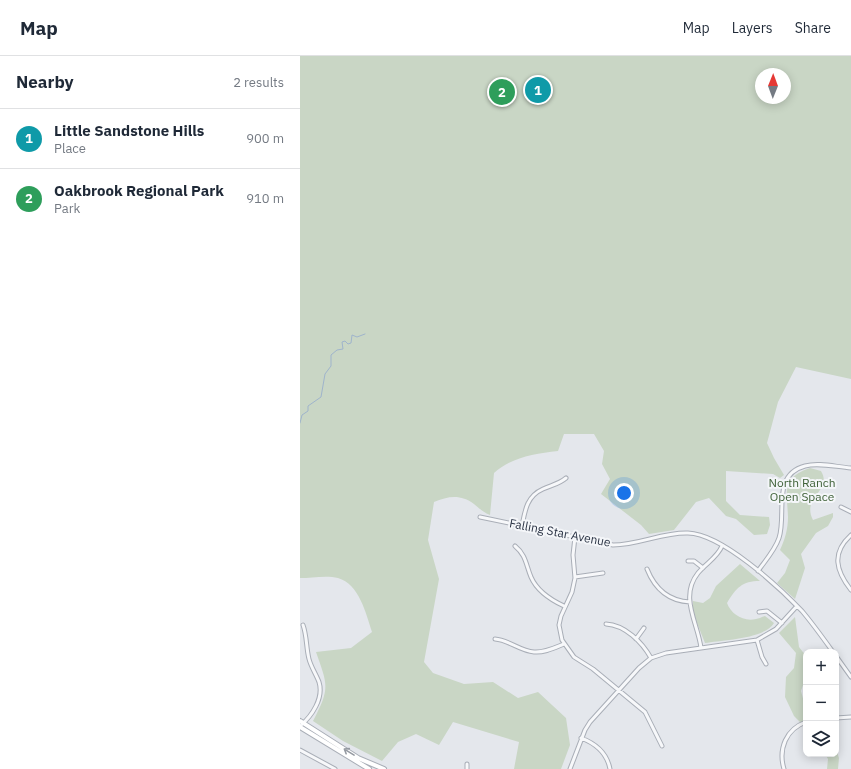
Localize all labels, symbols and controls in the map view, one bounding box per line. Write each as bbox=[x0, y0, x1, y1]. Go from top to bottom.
text: Map bbox=[20, 16, 58, 40]
text: Map bbox=[683, 19, 710, 37]
text: Layers bbox=[732, 19, 773, 37]
text: Share bbox=[795, 19, 831, 37]
north arrow bbox=[755, 68, 791, 104]
text: Nearby bbox=[16, 71, 74, 93]
text: 2 results bbox=[233, 74, 284, 91]
pin: 1 bbox=[525, 75, 551, 105]
pin: 2 bbox=[489, 77, 515, 107]
text: Little Sandstone Hills bbox=[54, 121, 204, 140]
text: 1 bbox=[25, 130, 33, 147]
text: 900 m bbox=[246, 130, 284, 147]
text: Place bbox=[54, 140, 86, 157]
text: Oakbrook Regional Park bbox=[54, 181, 224, 200]
text: 2 bbox=[25, 190, 33, 207]
text: 910 m bbox=[246, 190, 284, 207]
text: Park bbox=[54, 200, 80, 217]
park label: North Ranch Open Space bbox=[768, 475, 836, 504]
your location bbox=[614, 483, 634, 503]
street label: Falling Star Avenue bbox=[508, 515, 612, 550]
map controls bbox=[803, 649, 839, 757]
button: + bbox=[803, 649, 839, 685]
button: − bbox=[803, 685, 839, 721]
button: layers bbox=[803, 721, 839, 757]
one-way arrow bbox=[344, 748, 355, 756]

